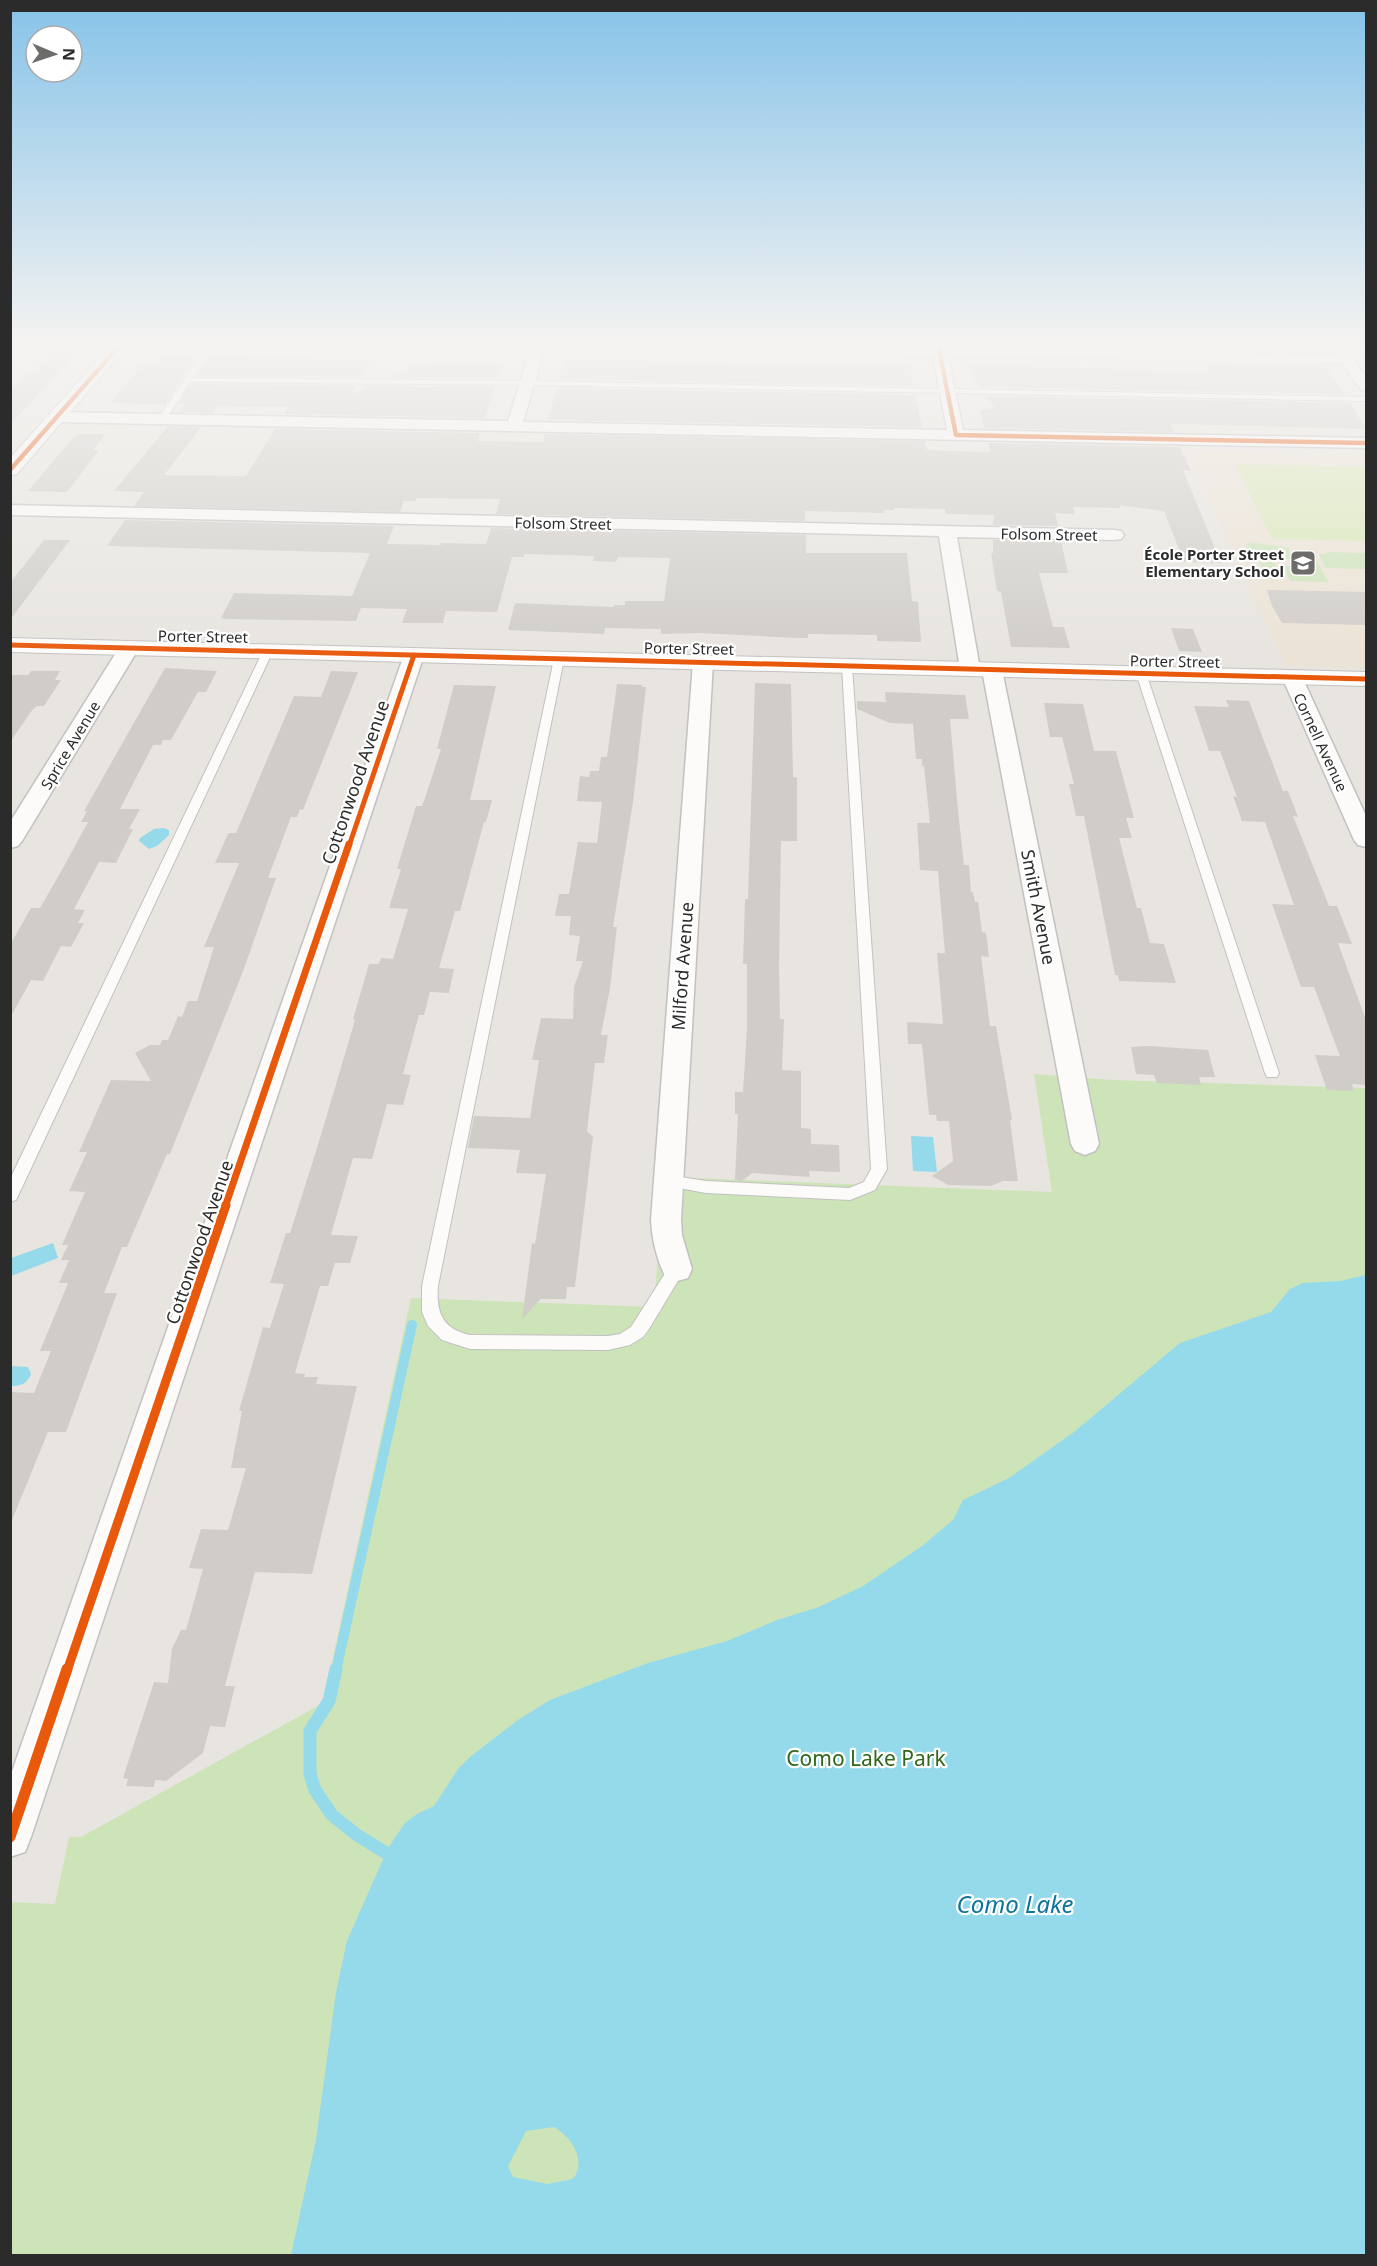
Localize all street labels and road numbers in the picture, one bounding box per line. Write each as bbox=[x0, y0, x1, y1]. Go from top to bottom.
street label: Folsom Street bbox=[514, 512, 612, 534]
street label: Folsom Street bbox=[1000, 523, 1098, 545]
street label: Porter Street bbox=[158, 625, 249, 647]
street label: Porter Street bbox=[644, 637, 735, 659]
street label: Porter Street bbox=[1130, 650, 1221, 672]
street label: Cornell Avenue bbox=[1289, 689, 1353, 795]
street label: Sprice Avenue bbox=[36, 697, 104, 793]
street label: Cottonwood Avenue bbox=[316, 697, 394, 867]
street label: Smith Avenue bbox=[1016, 847, 1062, 967]
street label: Milford Avenue bbox=[666, 901, 698, 1031]
street label: Cottonwood Avenue bbox=[160, 1157, 238, 1327]

